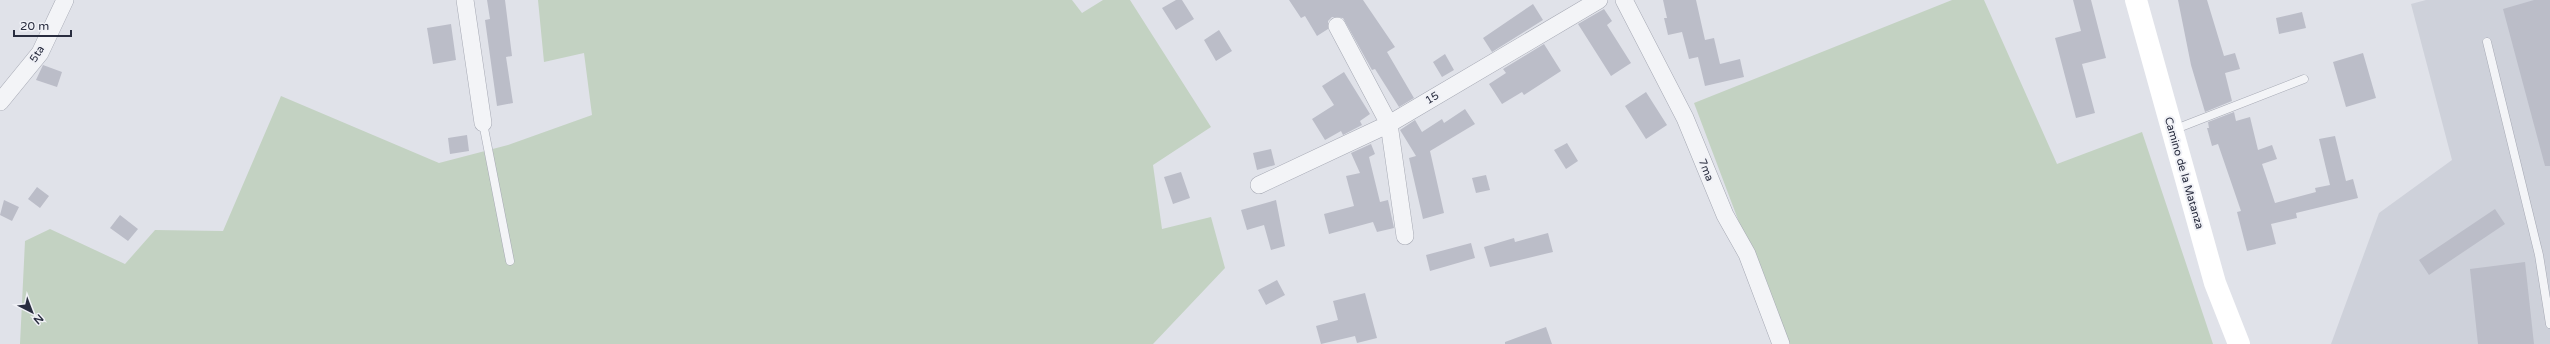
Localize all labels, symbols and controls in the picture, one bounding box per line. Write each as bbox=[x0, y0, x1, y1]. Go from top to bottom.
scale bar bbox=[14, 12, 71, 38]
text: 20 m bbox=[20, 19, 49, 33]
street label: 5ta bbox=[27, 43, 47, 65]
street label: 15 bbox=[1423, 89, 1441, 107]
street label: Camino de la Matanza bbox=[2162, 115, 2206, 231]
street label: 7ma bbox=[1696, 157, 1716, 183]
north arrow bbox=[12, 292, 52, 332]
text: N bbox=[31, 311, 46, 327]

